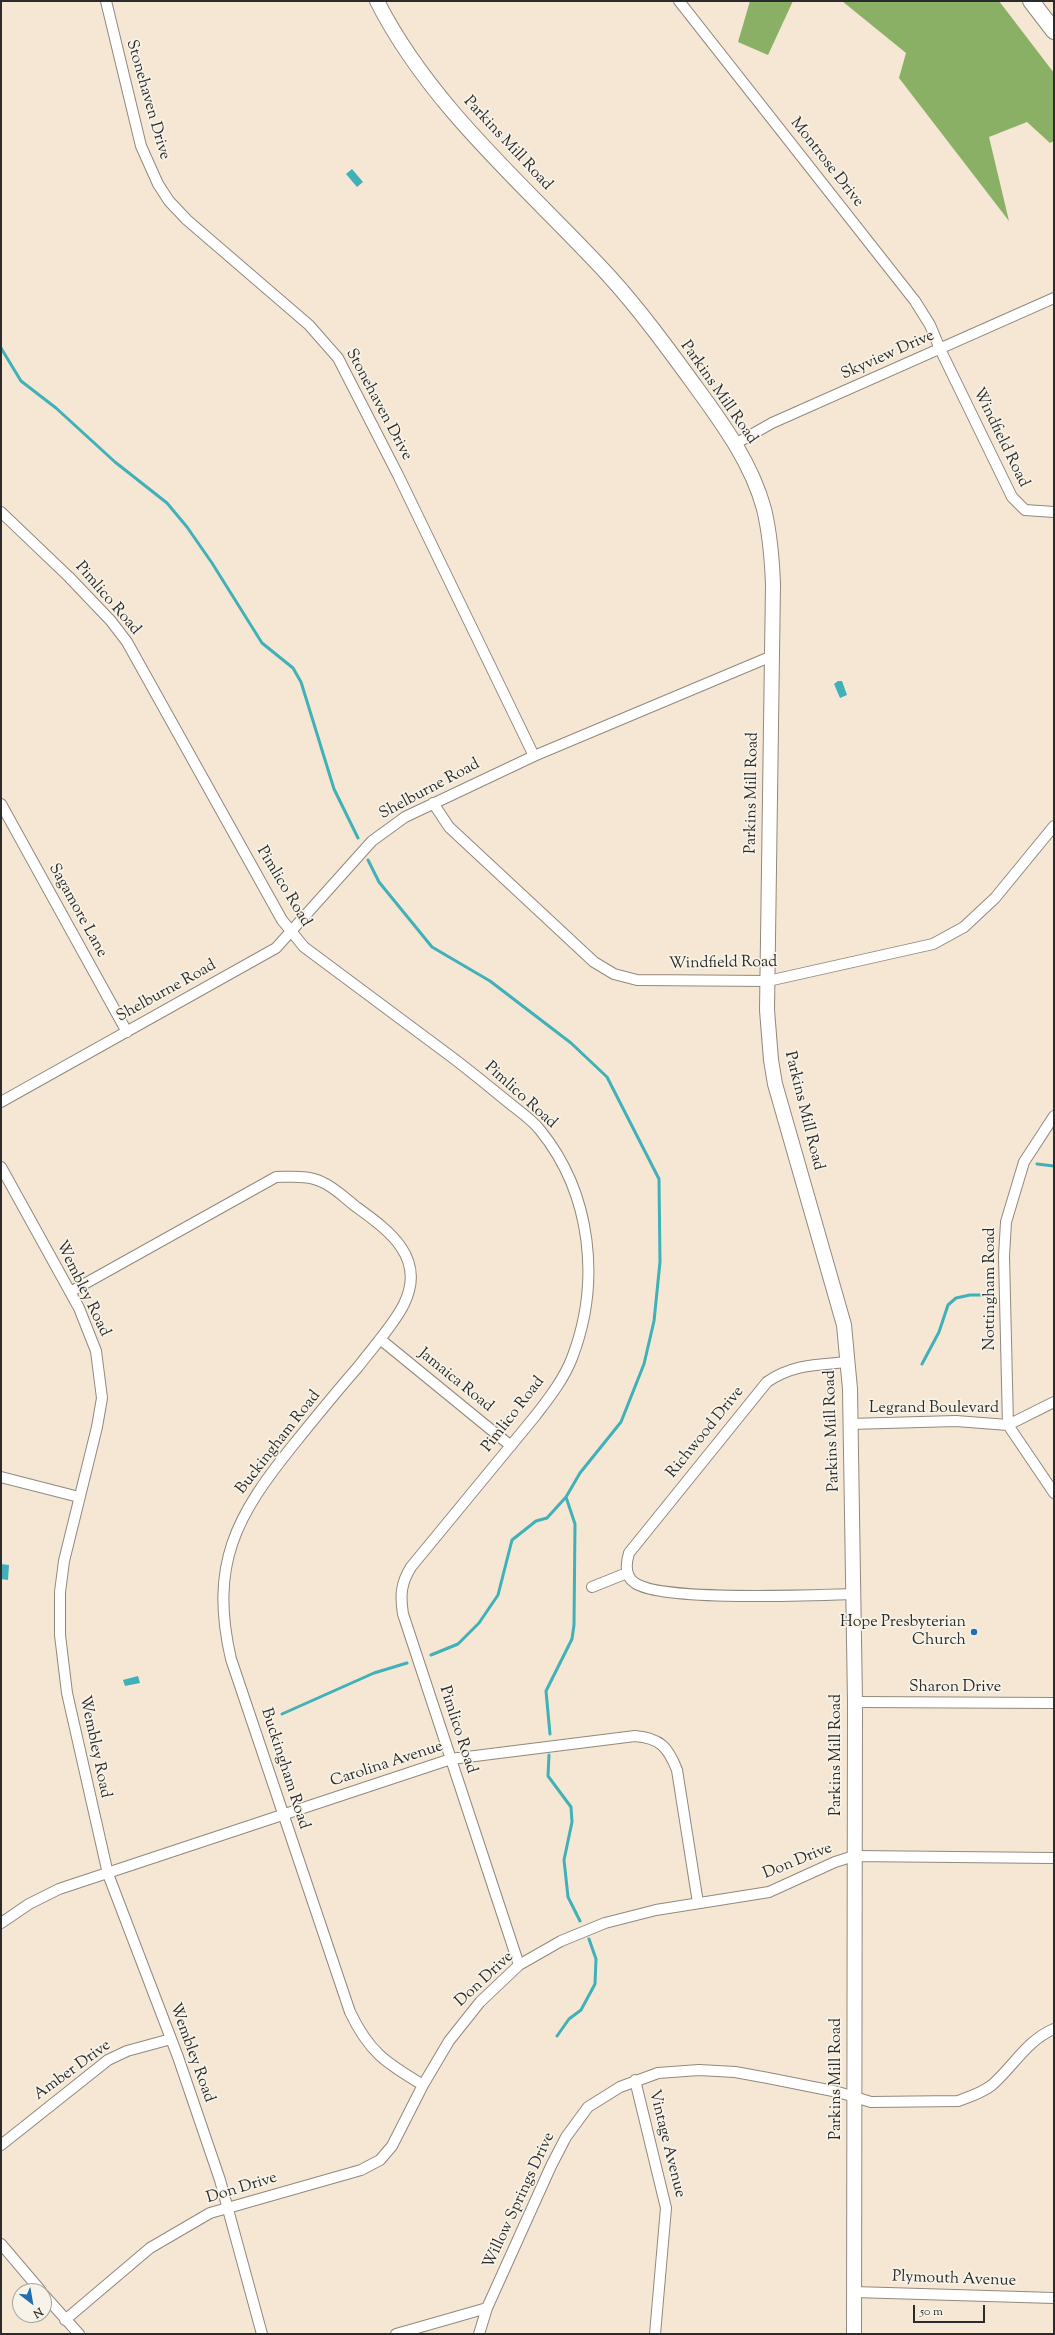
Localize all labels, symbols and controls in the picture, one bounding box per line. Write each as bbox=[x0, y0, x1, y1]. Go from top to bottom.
street label: Stonehaven Drive bbox=[121, 38, 173, 162]
street label: Parkins Mill Road bbox=[458, 93, 556, 195]
street label: Montrose Drive bbox=[785, 114, 867, 212]
street label: Skyview Drive bbox=[838, 327, 938, 385]
street label: Parkins Mill Road bbox=[675, 338, 761, 448]
street label: Stonehaven Drive bbox=[340, 346, 416, 464]
street label: Windfield Road bbox=[968, 385, 1032, 491]
street label: Pimlico Road bbox=[70, 558, 144, 640]
street label: Parkins Mill Road bbox=[742, 732, 764, 854]
street label: Shelburne Road bbox=[377, 756, 483, 824]
street label: Pimlico Road bbox=[251, 843, 315, 931]
street label: Sagamore Lane bbox=[43, 861, 111, 961]
street label: Windfield Road bbox=[669, 953, 777, 975]
street label: Shelburne Road bbox=[114, 957, 220, 1027]
street label: Parkins Mill Road bbox=[779, 1050, 827, 1172]
street label: Pimlico Road bbox=[480, 1058, 560, 1134]
street label: Nottingham Road bbox=[981, 1227, 1001, 1351]
street label: Wembley Road bbox=[51, 1238, 113, 1340]
street label: Jamaica Road bbox=[414, 1345, 496, 1417]
street label: Parkins Mill Road bbox=[821, 1370, 845, 1492]
street label: Pimlico Road bbox=[478, 1373, 550, 1457]
street label: Richwood Drive bbox=[663, 1383, 749, 1483]
street label: Buckingham Road bbox=[233, 1387, 325, 1499]
street label: Legrand Boulevard bbox=[869, 1399, 999, 1419]
place label: Hope Presbyterian Church bbox=[840, 1613, 966, 1651]
marker: Hope Presbyterian Church bbox=[969, 1627, 979, 1637]
street label: Sharon Drive bbox=[909, 1678, 1001, 1698]
street label: Pimlico Road bbox=[434, 1684, 480, 1776]
street label: Wembley Road bbox=[74, 1694, 114, 1800]
street label: Parkins Mill Road bbox=[827, 1694, 847, 1816]
street label: Buckingham Road bbox=[255, 1706, 313, 1832]
street label: Carolina Avenue bbox=[328, 1738, 446, 1792]
street label: Don Drive bbox=[761, 1839, 835, 1885]
street label: Don Drive bbox=[452, 1948, 518, 2012]
street label: Wembley Road bbox=[164, 2001, 218, 2105]
street label: Parkins Mill Road bbox=[827, 2018, 847, 2140]
street label: Amber Drive bbox=[31, 2037, 115, 2105]
street label: Vintage Avenue bbox=[643, 2088, 689, 2200]
street label: Willow Springs Drive bbox=[480, 2130, 560, 2272]
street label: Don Drive bbox=[204, 2169, 280, 2209]
street label: Plymouth Avenue bbox=[892, 2268, 1016, 2292]
north arrow bbox=[12, 2283, 52, 2323]
scale bar bbox=[915, 2297, 987, 2323]
text: N bbox=[30, 2303, 46, 2322]
text: 50 m bbox=[920, 2303, 943, 2321]

